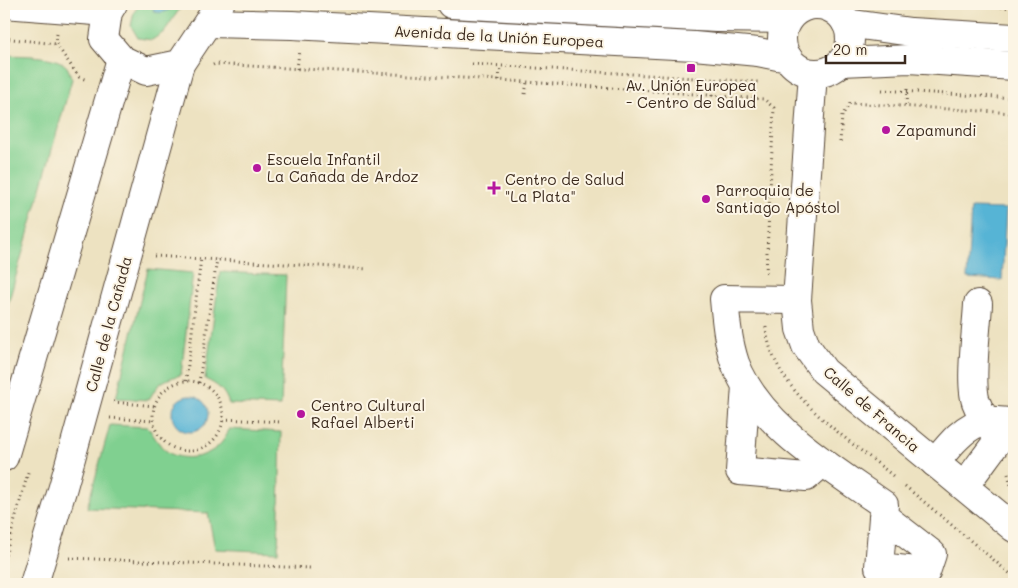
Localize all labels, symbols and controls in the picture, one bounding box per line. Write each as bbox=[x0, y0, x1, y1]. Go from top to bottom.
street label: Avenida de la Unión Europea bbox=[394, 21, 604, 51]
scale bar bbox=[826, 32, 904, 64]
text: 20 m bbox=[833, 39, 867, 59]
marker: Av. Unión Europea - Centro de Salud bbox=[685, 62, 697, 74]
place label: Av. Unión Europea - Centro de Salud bbox=[625, 75, 757, 112]
place label: Zapamundi bbox=[896, 120, 977, 140]
marker: Zapamundi bbox=[880, 124, 892, 136]
place label: Escuela Infantil La Cañada de Ardoz bbox=[267, 149, 419, 186]
marker: Escuela Infantil La Cañada de Ardoz bbox=[251, 162, 263, 174]
place label: Centro de Salud "La Plata" bbox=[505, 169, 624, 206]
place label: Parroquia de Santiago Apóstol bbox=[716, 180, 840, 217]
marker: Centro de Salud "La Plata" bbox=[487, 181, 501, 195]
marker: Parroquia de Santiago Apóstol bbox=[700, 193, 712, 205]
street label: Calle de la Cañada bbox=[80, 254, 136, 394]
street label: Calle de Francia bbox=[820, 362, 924, 456]
place label: Centro Cultural Rafael Alberti bbox=[311, 395, 425, 432]
marker: Centro Cultural Rafael Alberti bbox=[295, 408, 307, 420]

